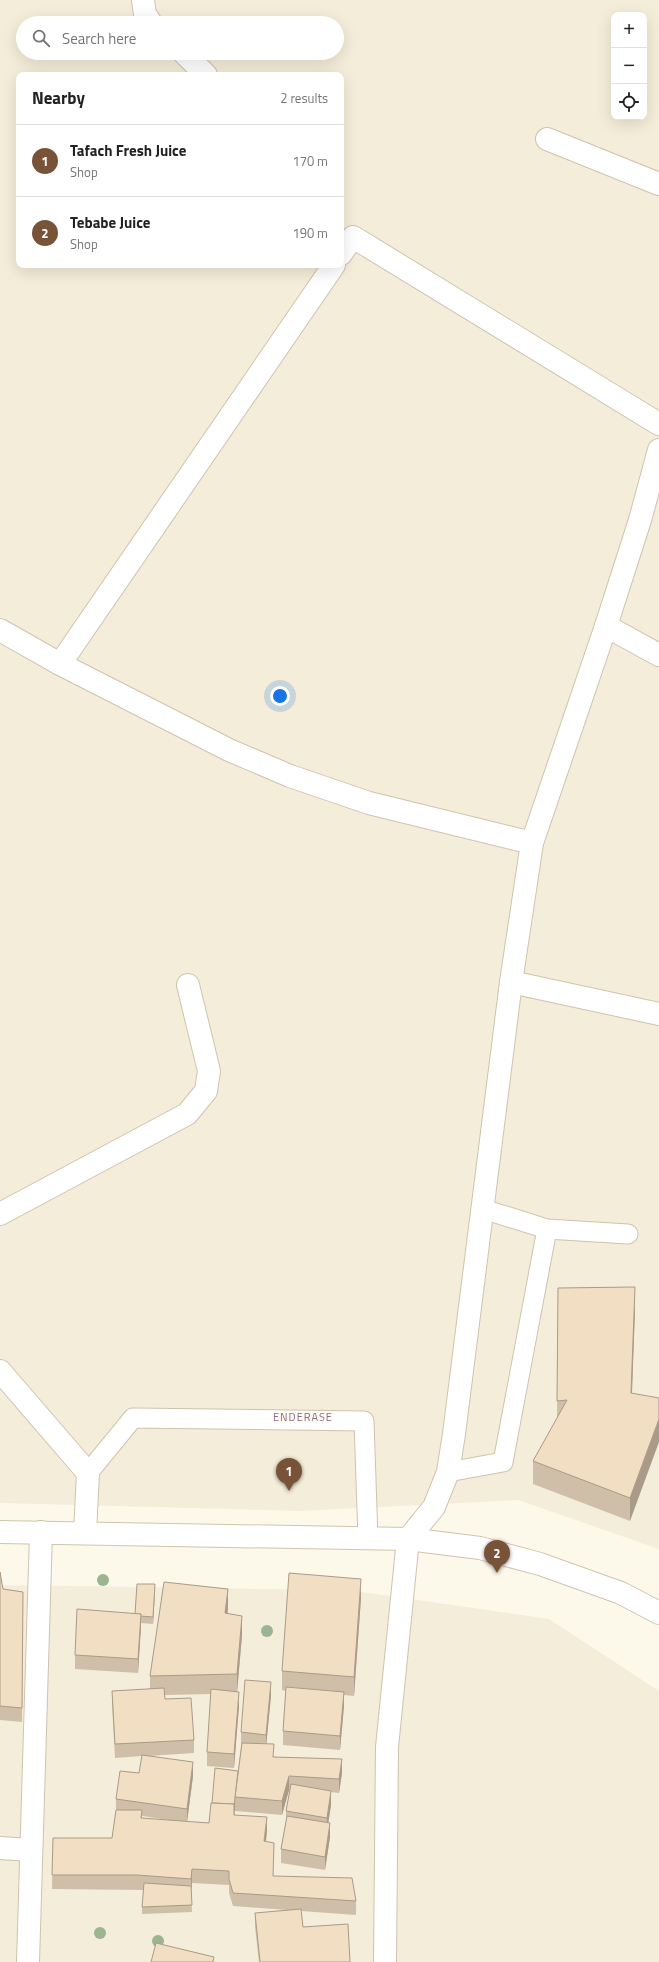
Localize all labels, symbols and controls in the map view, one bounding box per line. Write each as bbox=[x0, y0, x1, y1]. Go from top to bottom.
map controls bbox=[611, 12, 647, 120]
button: + bbox=[611, 12, 647, 48]
search box bbox=[16, 16, 344, 60]
icon: search bbox=[30, 27, 52, 49]
text: Search here bbox=[62, 27, 136, 50]
button: − bbox=[611, 48, 647, 84]
button: locate bbox=[611, 84, 647, 120]
text: Nearby bbox=[32, 85, 85, 111]
text: 2 results bbox=[280, 88, 328, 108]
text: Tafach Fresh Juice bbox=[70, 139, 186, 162]
text: 1 bbox=[41, 151, 49, 171]
text: 170 m bbox=[292, 151, 328, 171]
text: Shop bbox=[70, 162, 98, 182]
text: Tebabe Juice bbox=[70, 211, 150, 234]
text: 2 bbox=[41, 223, 49, 243]
text: 190 m bbox=[292, 223, 328, 243]
text: Shop bbox=[70, 234, 98, 254]
your location bbox=[270, 686, 290, 706]
district label: ENDERASE bbox=[273, 1409, 333, 1425]
pin: 1 bbox=[276, 1458, 302, 1491]
pin: 2 bbox=[484, 1540, 510, 1573]

